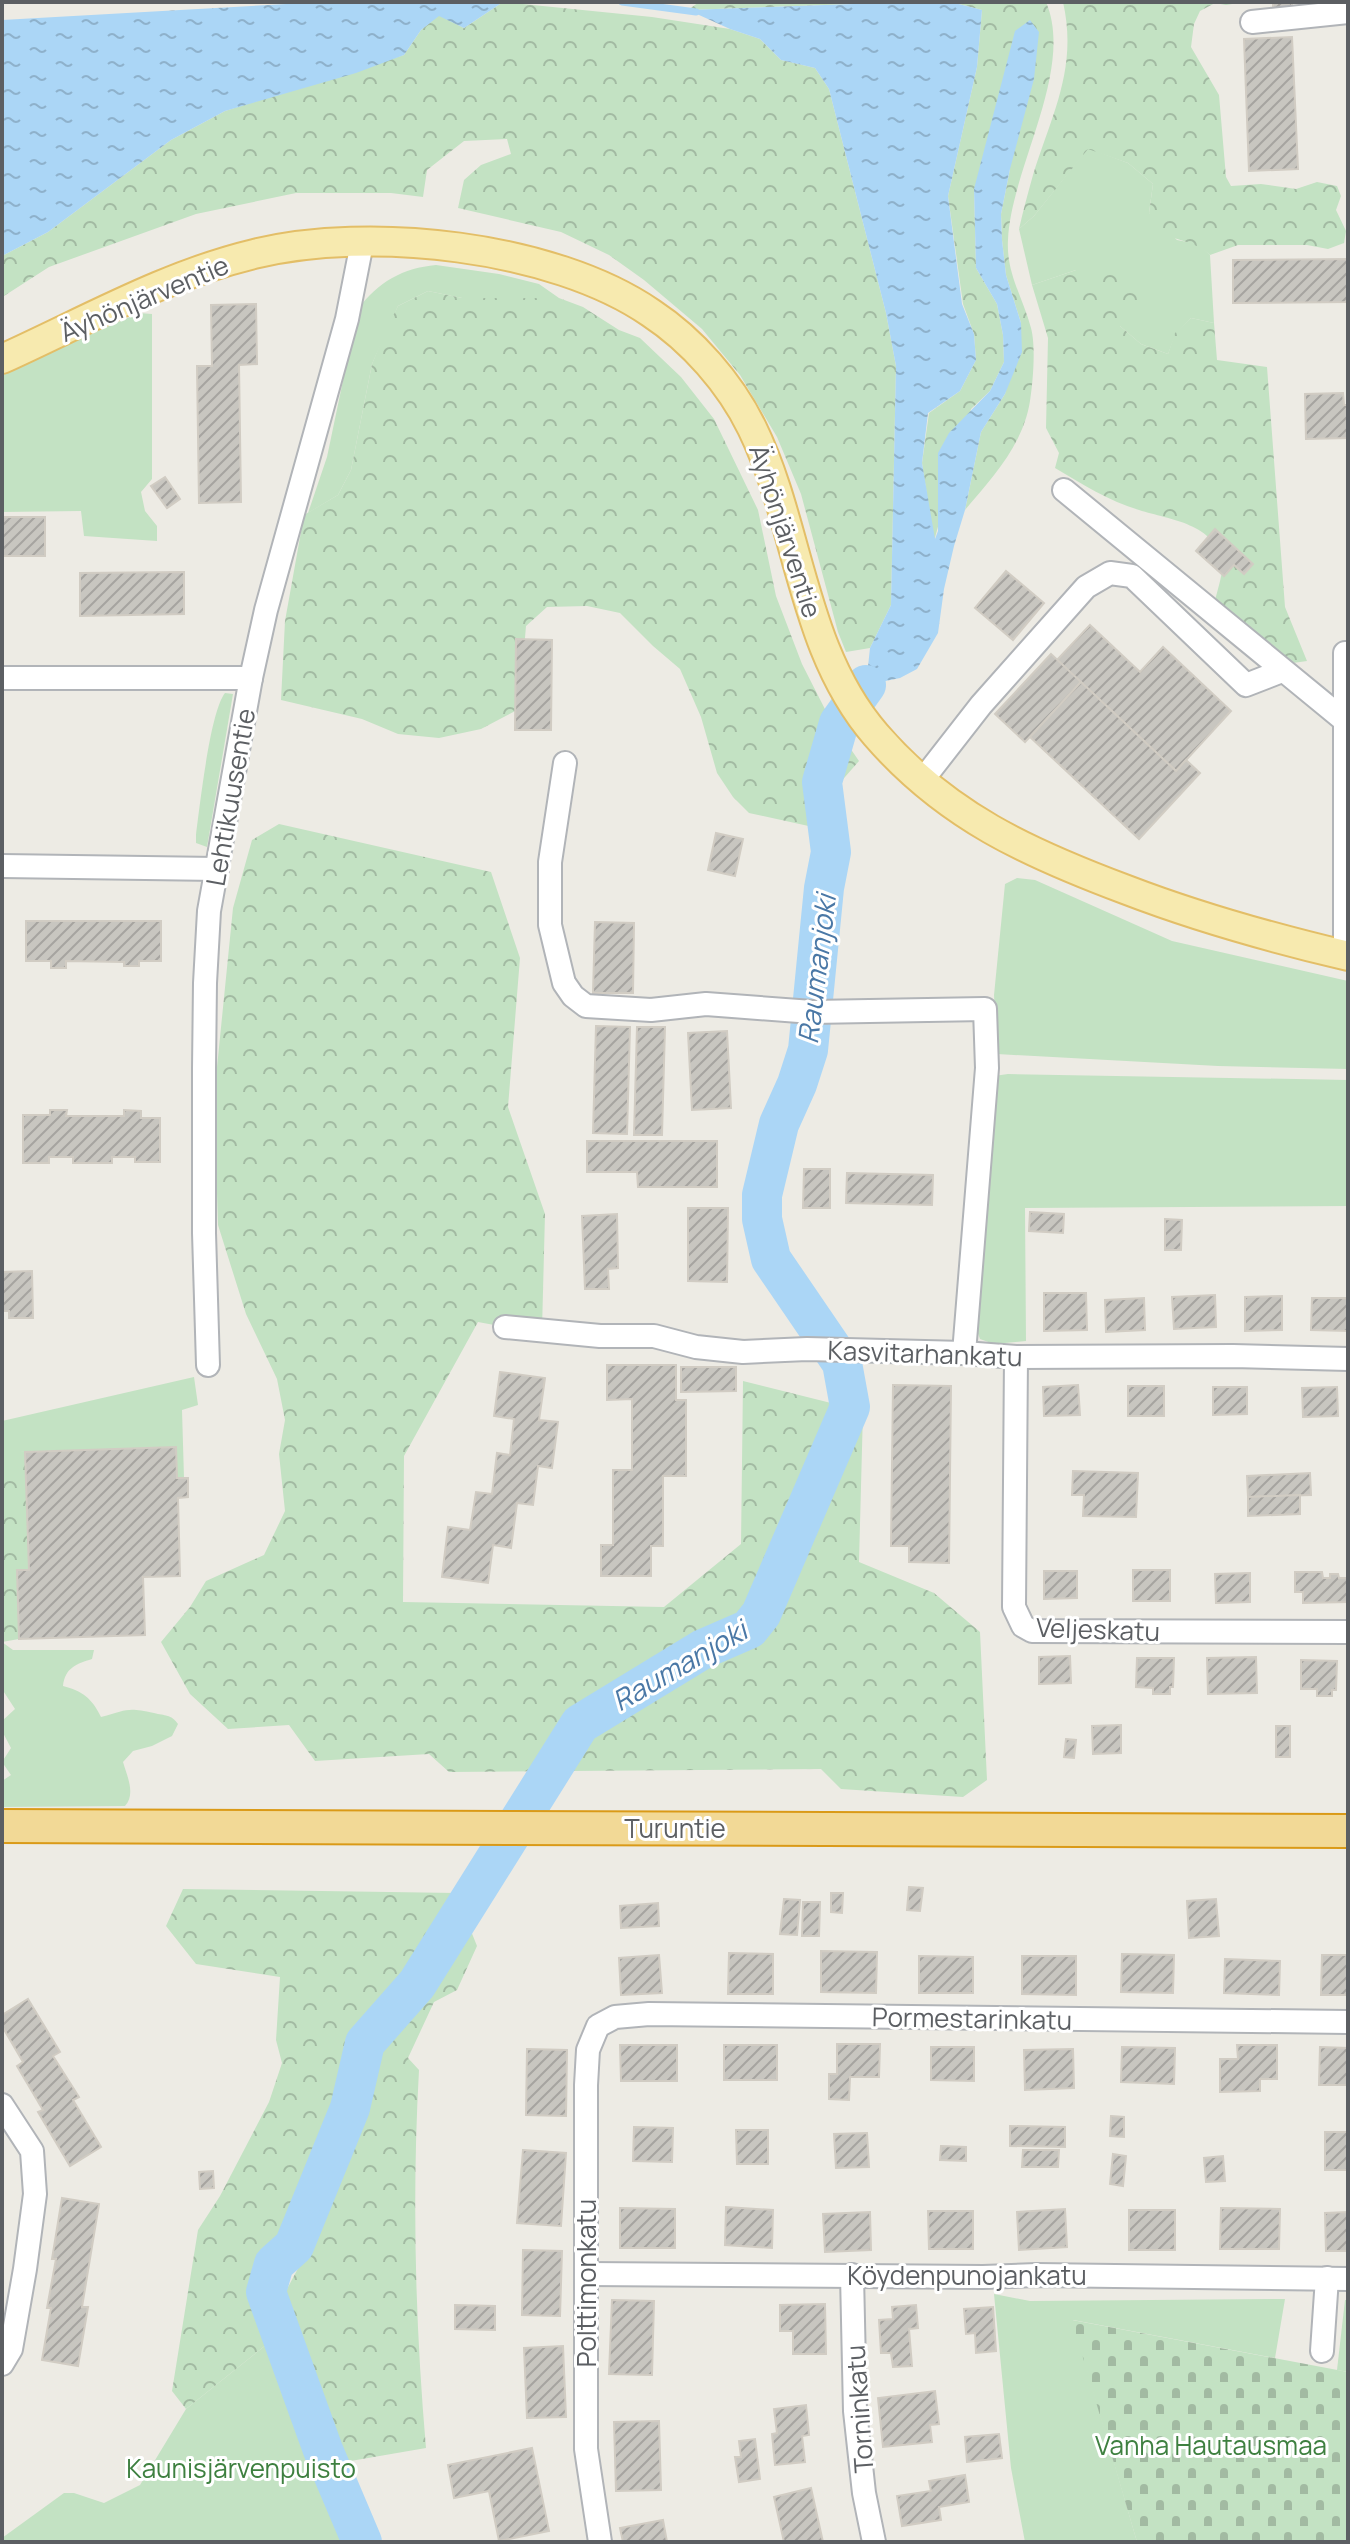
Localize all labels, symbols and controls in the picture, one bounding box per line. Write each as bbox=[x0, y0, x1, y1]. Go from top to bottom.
street label: Äyhönjärventie bbox=[54, 246, 234, 350]
street label: Äyhönjärventie bbox=[741, 440, 831, 622]
street label: Lehtikuusentie bbox=[197, 705, 263, 889]
water label: Raumanjoki bbox=[788, 889, 844, 1046]
street label: Kasvitarhankatu bbox=[827, 1332, 1023, 1374]
water label: Raumanjoki bbox=[605, 1609, 756, 1719]
street label: Veljeskatu bbox=[1035, 1609, 1161, 1649]
street label: Turuntie bbox=[624, 1810, 726, 1846]
street label: Pormestarinkatu bbox=[872, 1998, 1072, 2038]
street label: Polttimonkatu bbox=[568, 2199, 604, 2367]
street label: Köydenpunojankatu bbox=[847, 2257, 1087, 2293]
street label: Torninkatu bbox=[837, 2344, 881, 2474]
park label: Vanha Hautausmaa bbox=[1095, 2427, 1327, 2463]
park label: Kaunisjärvenpuisto bbox=[126, 2450, 356, 2486]

